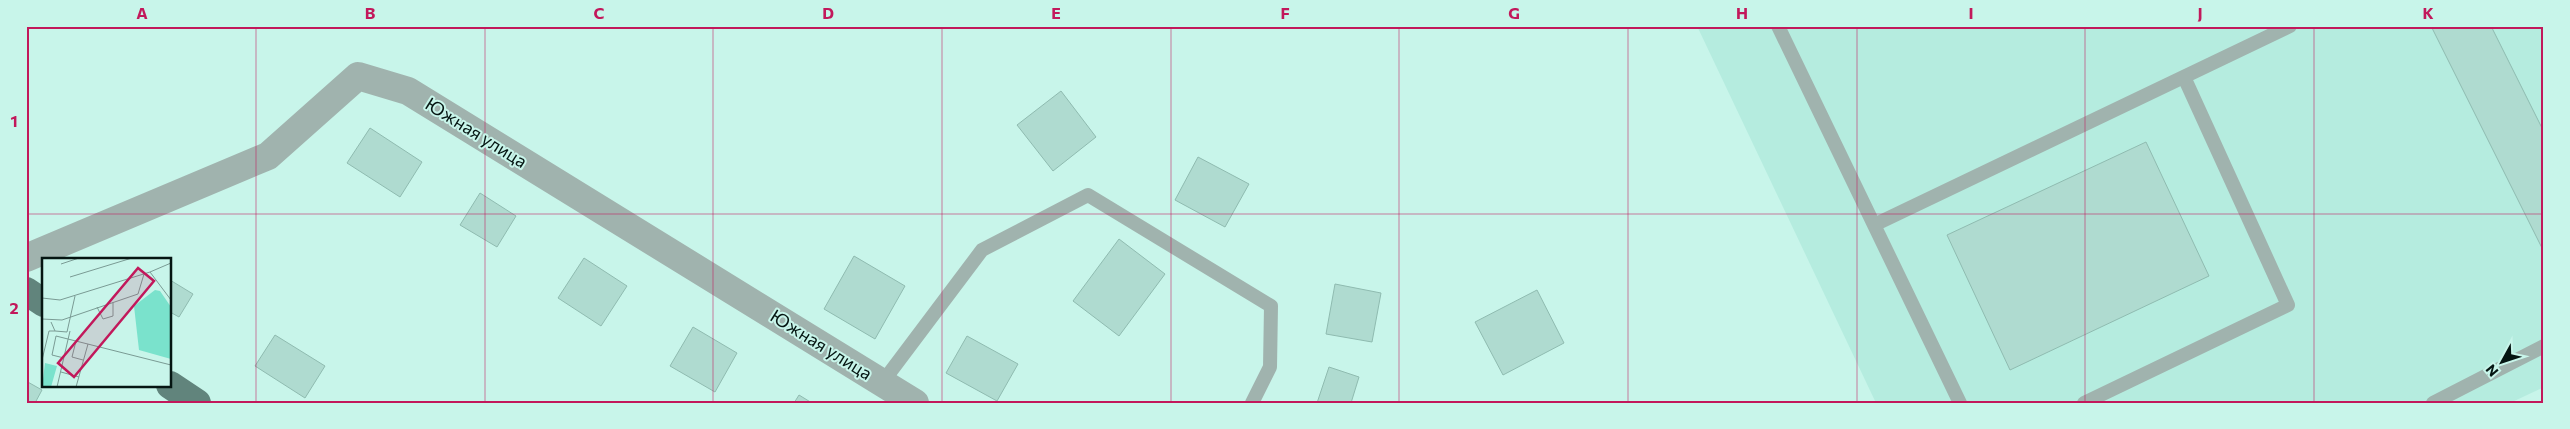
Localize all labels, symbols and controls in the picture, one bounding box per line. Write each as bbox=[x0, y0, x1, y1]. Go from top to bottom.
text: A bbox=[136, 3, 148, 22]
text: B bbox=[365, 3, 376, 22]
text: C bbox=[594, 3, 605, 22]
text: D bbox=[822, 3, 834, 22]
text: E bbox=[1051, 3, 1061, 22]
text: F bbox=[1280, 3, 1290, 22]
text: G bbox=[1508, 3, 1520, 22]
text: H bbox=[1736, 3, 1748, 22]
text: I bbox=[1968, 3, 1974, 22]
text: J bbox=[2197, 3, 2203, 22]
text: K bbox=[2422, 3, 2434, 22]
street label: Южная улица bbox=[422, 92, 531, 172]
text: 1 bbox=[10, 111, 18, 130]
inset map bbox=[42, 258, 171, 386]
text: 2 bbox=[9, 298, 19, 317]
street label: Южная улица bbox=[767, 304, 876, 384]
north arrow bbox=[2478, 336, 2528, 386]
text: N bbox=[2482, 361, 2502, 380]

